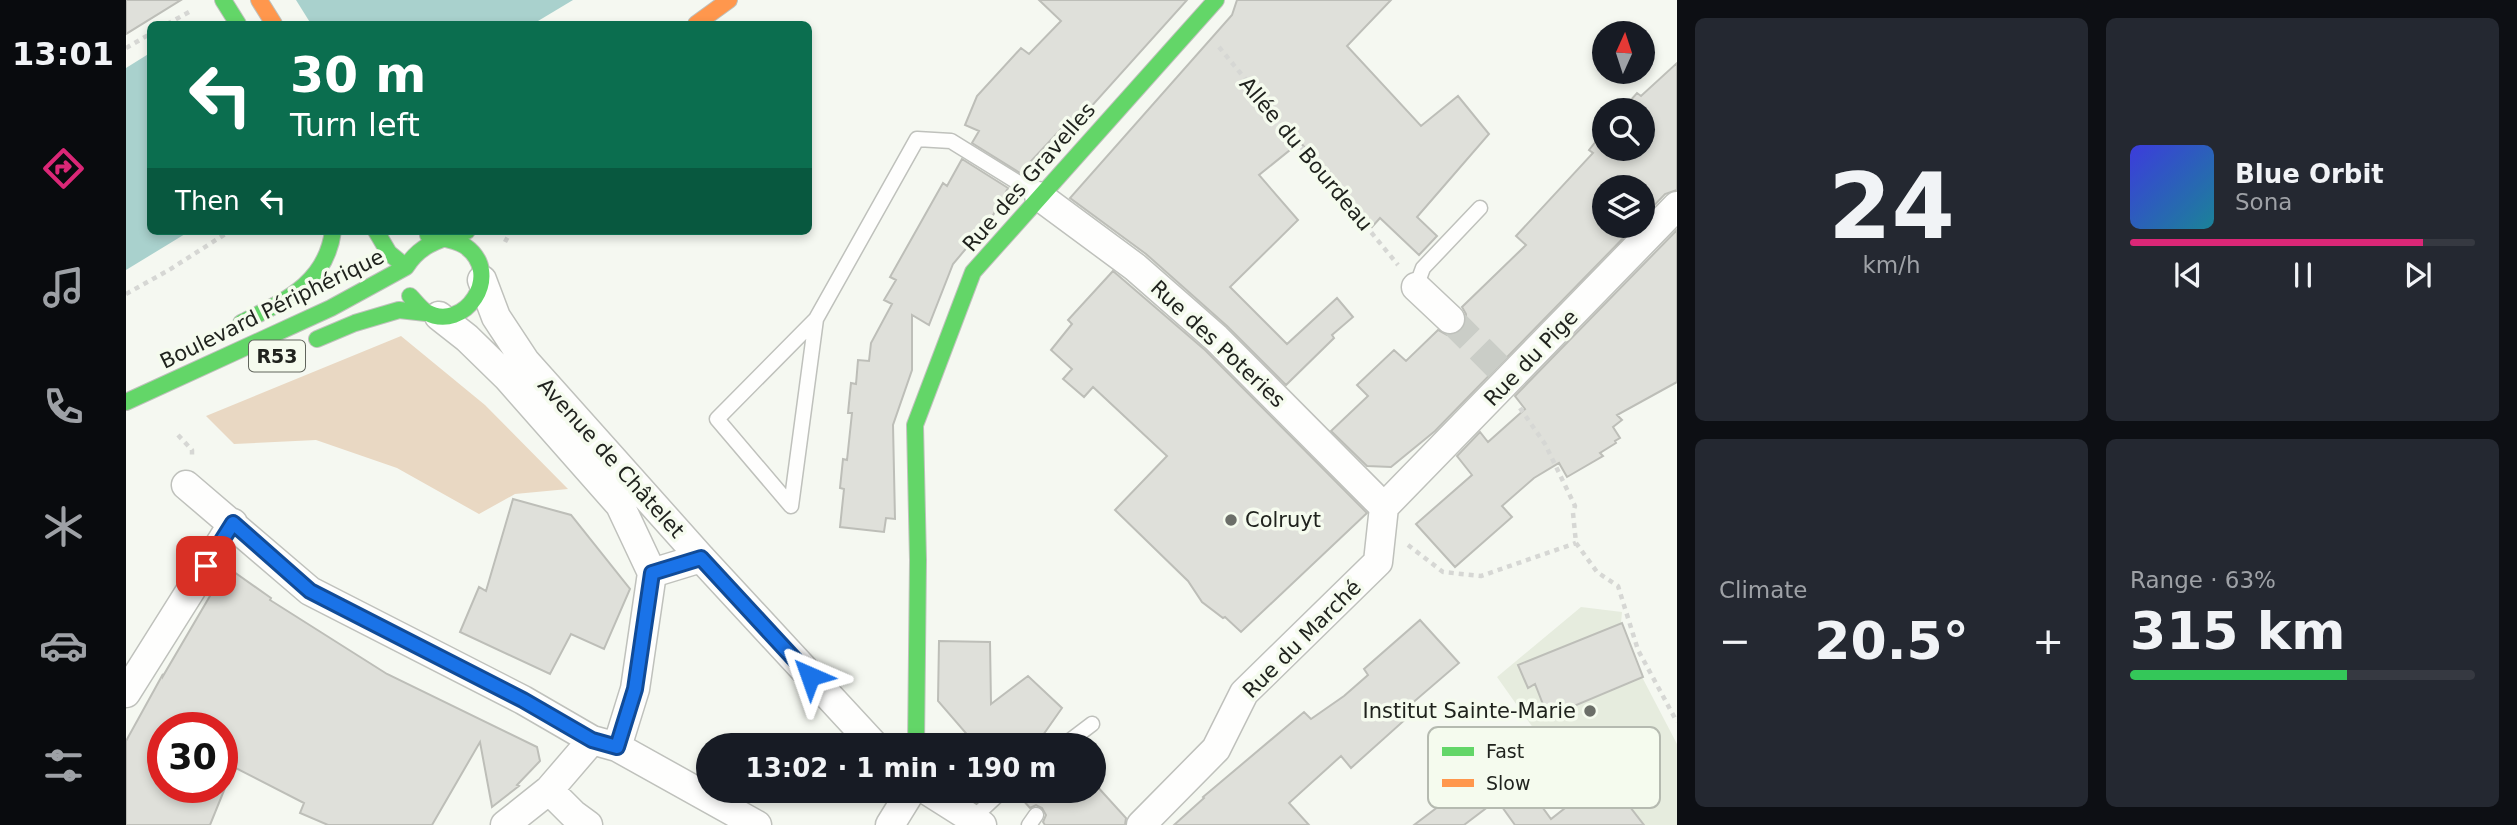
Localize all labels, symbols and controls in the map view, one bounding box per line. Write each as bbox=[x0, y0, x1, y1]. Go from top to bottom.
north arrow bbox=[1592, 21, 1656, 84]
map controls bbox=[1592, 21, 1655, 238]
text: 13:01 bbox=[12, 35, 114, 73]
text: 30 m bbox=[290, 47, 426, 104]
icon: left bbox=[175, 49, 266, 140]
street label: Allée du Bourdeau bbox=[1235, 72, 1377, 236]
street label: Rue des Gravelles bbox=[958, 98, 1100, 256]
button: search bbox=[1592, 98, 1655, 161]
text: Turn left bbox=[290, 106, 420, 144]
icon: directions bbox=[39, 144, 88, 193]
text: 24 bbox=[1828, 154, 1955, 259]
text: Blue Orbit bbox=[2235, 159, 2384, 189]
button: layers bbox=[1592, 175, 1655, 238]
icon: left bbox=[254, 182, 292, 220]
text: Then bbox=[175, 186, 240, 216]
text: Sona bbox=[2235, 189, 2292, 215]
street label: Boulevard Périphérique bbox=[156, 244, 388, 374]
text: km/h bbox=[1862, 252, 1921, 278]
icon: previous bbox=[2169, 256, 2207, 294]
icon: pause bbox=[2284, 256, 2322, 294]
icon: next bbox=[2399, 256, 2437, 294]
icon: music bbox=[39, 263, 88, 312]
street label: Rue des Poteries bbox=[1146, 276, 1290, 412]
street label: Rue du Pige bbox=[1479, 305, 1583, 411]
road number: R53 bbox=[249, 340, 305, 372]
street label: Avenue de Châtelet bbox=[533, 373, 689, 543]
icon: phone bbox=[39, 382, 88, 431]
icon: climate bbox=[39, 502, 88, 551]
place label: Colruyt bbox=[1245, 508, 1321, 532]
marker: Colruyt bbox=[1223, 512, 1239, 528]
pin bbox=[176, 536, 236, 596]
icon: arrive bbox=[187, 547, 225, 585]
text: Range · 63% bbox=[2130, 567, 2276, 593]
street label: Rue du Marché bbox=[1238, 575, 1366, 703]
text: Climate bbox=[1719, 577, 1808, 603]
text: 315 km bbox=[2130, 601, 2345, 661]
text: 20.5° bbox=[1814, 611, 1969, 671]
text: − bbox=[1719, 619, 1751, 663]
text: + bbox=[2032, 619, 2064, 663]
icon: car bbox=[39, 621, 88, 670]
position arrow bbox=[773, 639, 847, 713]
place label: Institut Sainte-Marie bbox=[1363, 699, 1576, 723]
marker: Institut Sainte-Marie bbox=[1582, 703, 1598, 719]
speed limit sign: 30 bbox=[147, 712, 238, 803]
legend bbox=[1428, 727, 1660, 808]
text: Fast bbox=[1486, 740, 1524, 762]
icon: filters bbox=[39, 741, 88, 790]
text: 13:02 · 1 min · 190 m bbox=[746, 753, 1056, 783]
text: Slow bbox=[1486, 772, 1531, 794]

